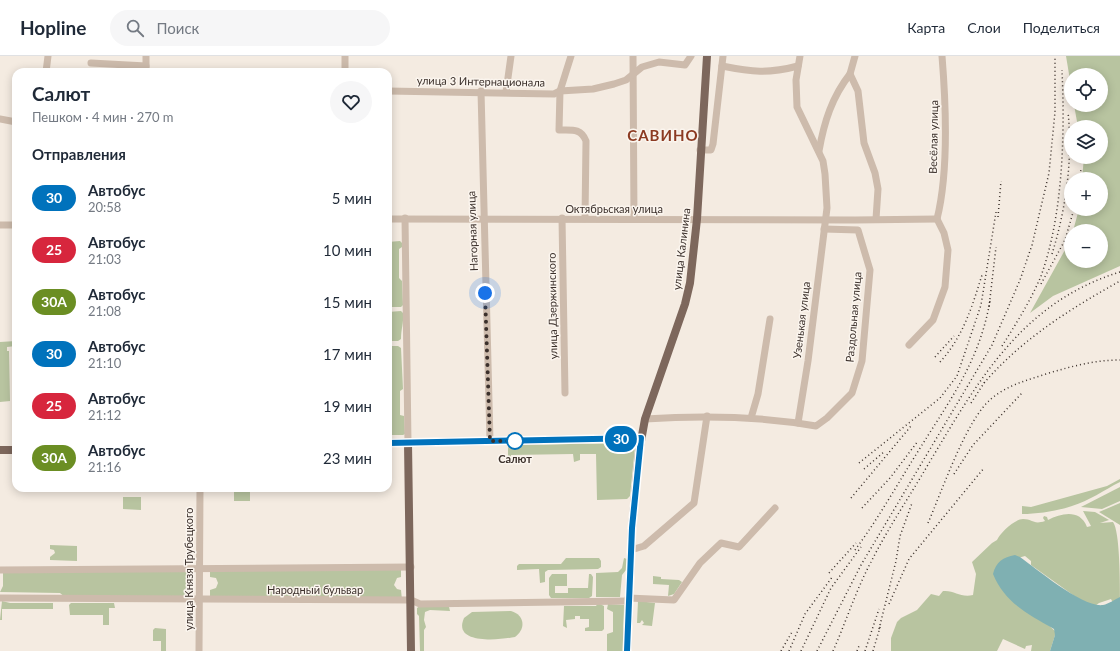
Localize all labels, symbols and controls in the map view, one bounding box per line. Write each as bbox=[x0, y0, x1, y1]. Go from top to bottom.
search box bbox=[110, 10, 390, 46]
text: Hopline bbox=[20, 16, 86, 39]
icon: search bbox=[124, 17, 146, 39]
text: Поиск bbox=[156, 19, 199, 37]
text: Карта bbox=[907, 19, 945, 36]
text: Слои bbox=[967, 19, 1001, 36]
text: Поделиться bbox=[1023, 19, 1100, 36]
map controls bbox=[1064, 68, 1108, 268]
button: locate bbox=[1064, 68, 1108, 112]
street label: улица 3 Интернационала bbox=[417, 73, 545, 89]
button: heart bbox=[330, 81, 372, 123]
text: Салют bbox=[32, 82, 90, 105]
street label: Весёлая улица bbox=[926, 100, 940, 174]
text: Пешком · 4 мин · 270 m bbox=[32, 109, 173, 125]
button: layers bbox=[1064, 120, 1108, 164]
district label: САВИНО bbox=[627, 126, 699, 144]
text: Отправления bbox=[32, 145, 126, 163]
button: + bbox=[1064, 172, 1108, 216]
text: Автобус bbox=[88, 181, 145, 199]
text: 30 bbox=[46, 189, 62, 206]
text: 5 мин bbox=[332, 189, 372, 207]
street label: Нагорная улица bbox=[464, 191, 480, 271]
text: 20:58 bbox=[88, 199, 121, 215]
street label: Октябрьская улица bbox=[565, 202, 663, 215]
street label: улица Калинина bbox=[670, 207, 692, 291]
button: − bbox=[1064, 224, 1108, 268]
text: Автобус bbox=[88, 233, 145, 251]
text: 25 bbox=[46, 241, 62, 258]
text: 10 мин bbox=[323, 241, 372, 259]
text: 21:03 bbox=[88, 251, 121, 267]
street label: улица Дзержинского bbox=[545, 252, 559, 360]
street label: Раздольная улица bbox=[843, 271, 863, 363]
street label: Узенькая улица bbox=[790, 281, 812, 359]
your location bbox=[475, 283, 495, 303]
text: Автобус bbox=[88, 285, 145, 303]
text: 30А bbox=[41, 293, 67, 310]
text: 15 мин bbox=[323, 293, 372, 311]
text: 21:08 bbox=[88, 303, 121, 319]
text: Автобус bbox=[88, 337, 145, 355]
text: 30 bbox=[46, 345, 62, 362]
text: 17 мин bbox=[323, 345, 372, 363]
text: 21:10 bbox=[88, 355, 121, 371]
text: Автобус bbox=[88, 389, 145, 407]
text: 25 bbox=[46, 397, 62, 414]
text: 19 мин bbox=[323, 397, 372, 415]
text: 21:12 bbox=[88, 407, 121, 423]
line badge: 30 bbox=[603, 426, 639, 452]
text: 30 bbox=[613, 430, 629, 447]
marker: Салют bbox=[506, 432, 524, 450]
text: Автобус bbox=[88, 441, 145, 459]
text: 30А bbox=[41, 449, 67, 466]
text: 23 мин bbox=[323, 449, 372, 467]
place label: Салют bbox=[498, 452, 532, 465]
text: 21:16 bbox=[88, 459, 121, 475]
street label: улица Князя Трубецкого bbox=[182, 507, 195, 631]
street label: Народный бульвар bbox=[267, 583, 363, 596]

